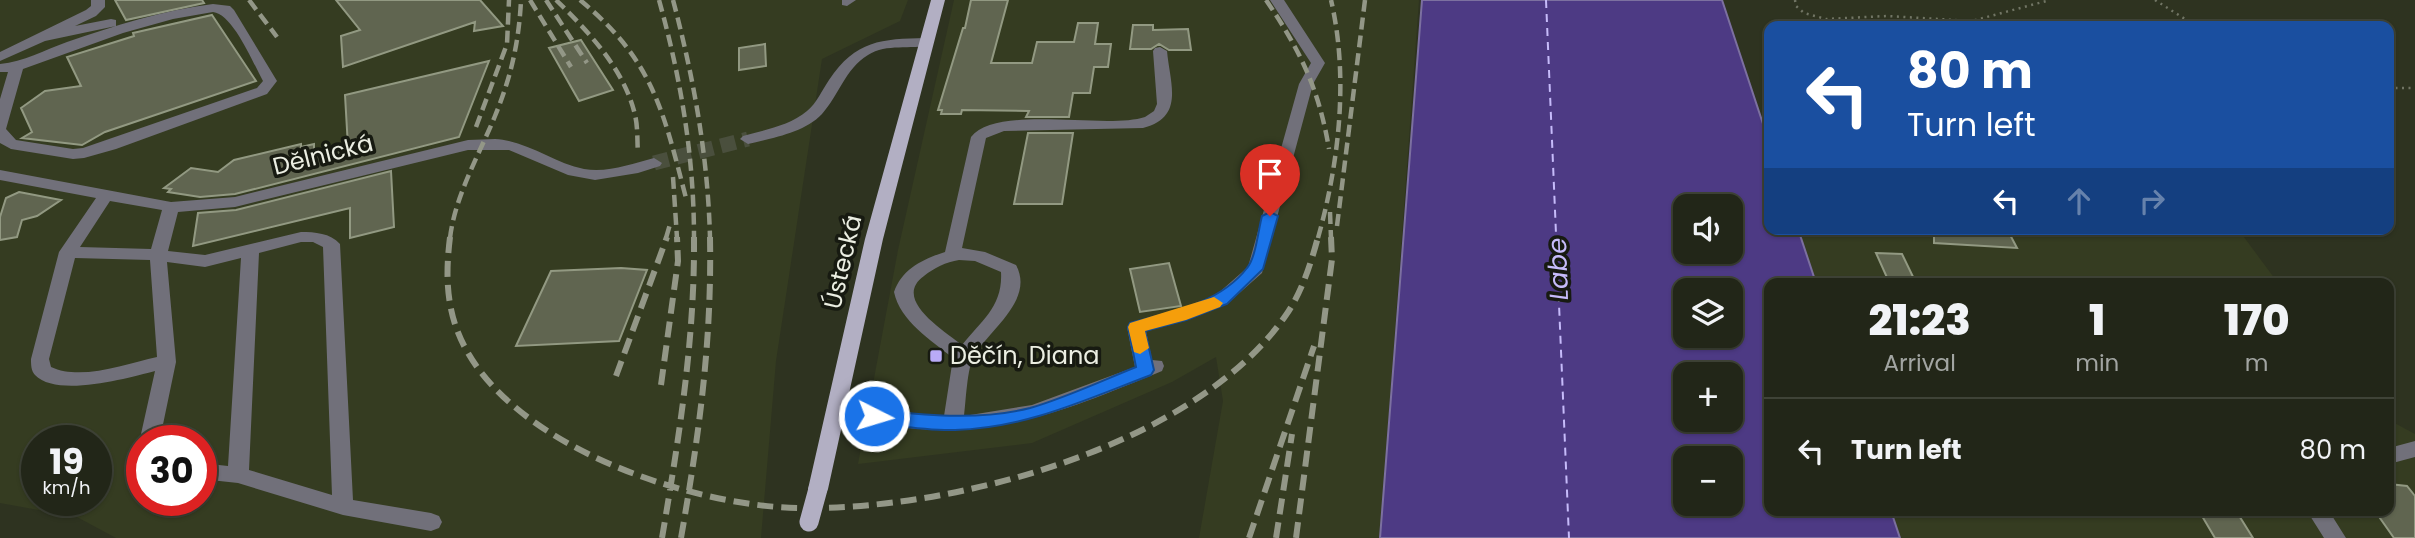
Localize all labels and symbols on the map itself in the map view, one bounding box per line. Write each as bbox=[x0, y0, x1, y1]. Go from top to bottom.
street label: Dělnická bbox=[269, 126, 376, 183]
pin bbox=[1240, 144, 1300, 216]
street label: Ústecká bbox=[816, 212, 869, 312]
water label: Labe bbox=[1539, 237, 1577, 301]
place label: Děčín, Diana bbox=[950, 339, 1100, 372]
marker: Děčín, Diana bbox=[928, 348, 944, 364]
position arrow bbox=[837, 379, 911, 453]
speed limit sign: 30 bbox=[126, 425, 217, 516]

